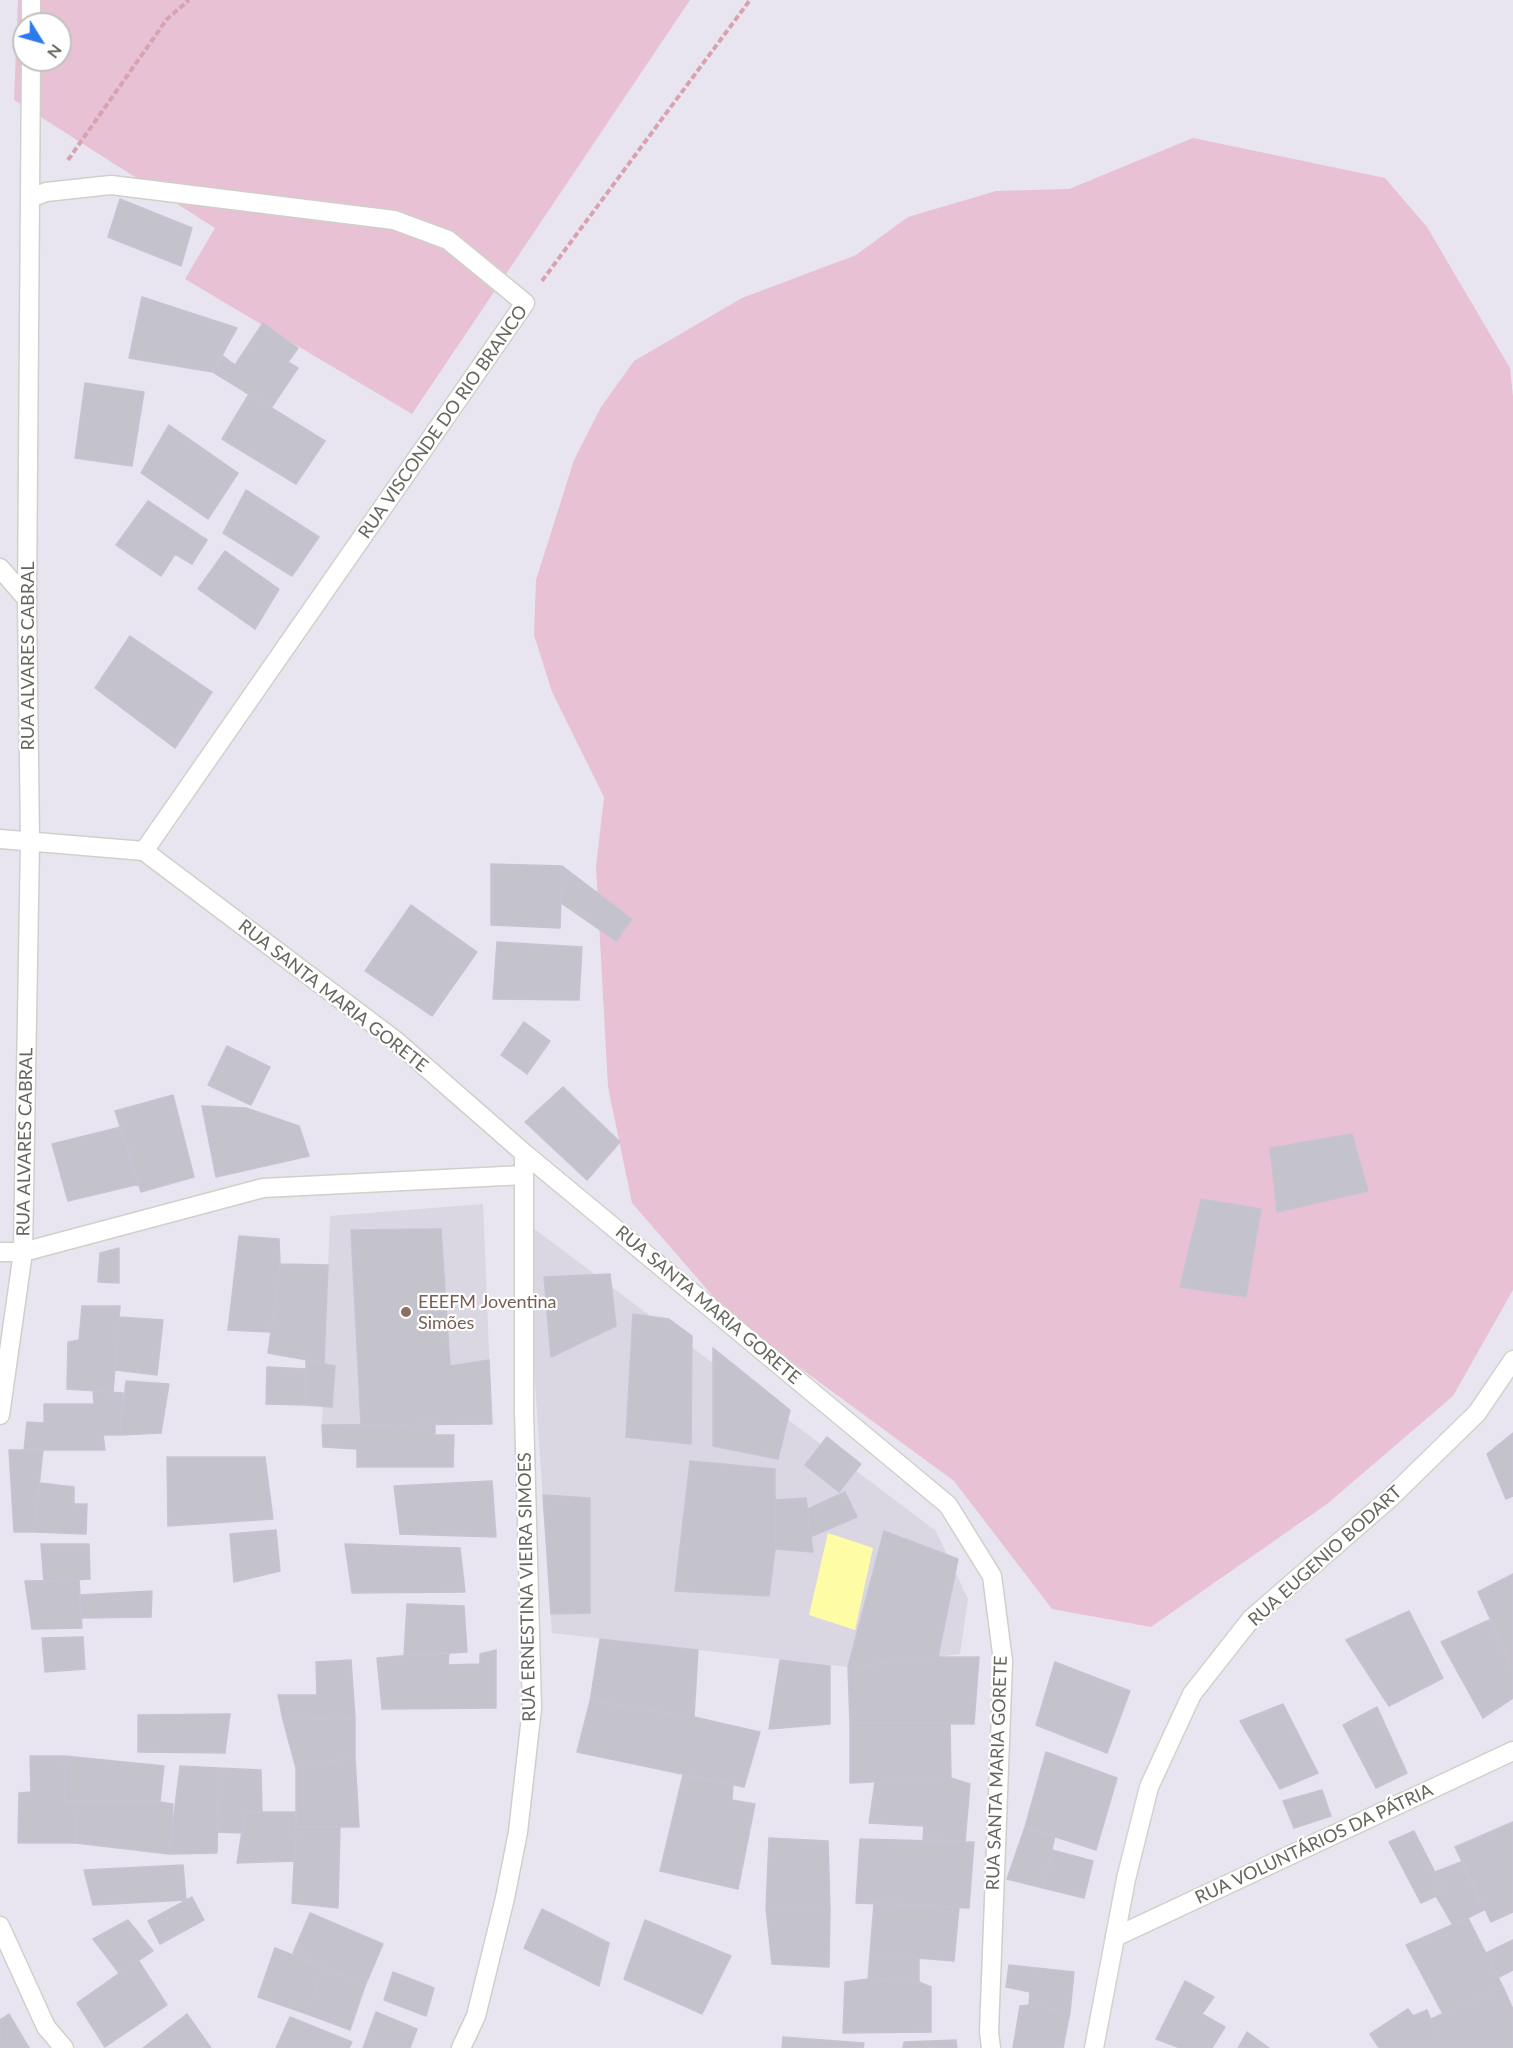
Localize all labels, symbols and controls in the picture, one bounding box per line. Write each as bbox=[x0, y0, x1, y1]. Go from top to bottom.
north arrow bbox=[12, 12, 72, 72]
text: N bbox=[44, 41, 66, 63]
street label: RUA VISCONDE DO RIO BRANCO bbox=[354, 301, 532, 543]
street label: RUA ALVARES CABRAL bbox=[17, 562, 39, 750]
street label: RUA SANTA MARIA GORETE bbox=[234, 915, 432, 1077]
street label: RUA ALVARES CABRAL bbox=[13, 1047, 37, 1237]
street label: RUA SANTA MARIA GORETE bbox=[611, 1221, 805, 1389]
place label: EEEFM Joventina Simões bbox=[418, 1291, 556, 1334]
marker: EEEFM Joventina Simões bbox=[399, 1305, 413, 1319]
street label: RUA ERNESTINA VIEIRA SIMOES bbox=[514, 1452, 540, 1722]
street label: RUA EUGENIO BODART bbox=[1244, 1481, 1406, 1631]
street label: RUA SANTA MARIA GORETE bbox=[982, 1655, 1012, 1891]
street label: RUA VOLUNTÁRIOS DA PÁTRIA bbox=[1192, 1779, 1436, 1909]

